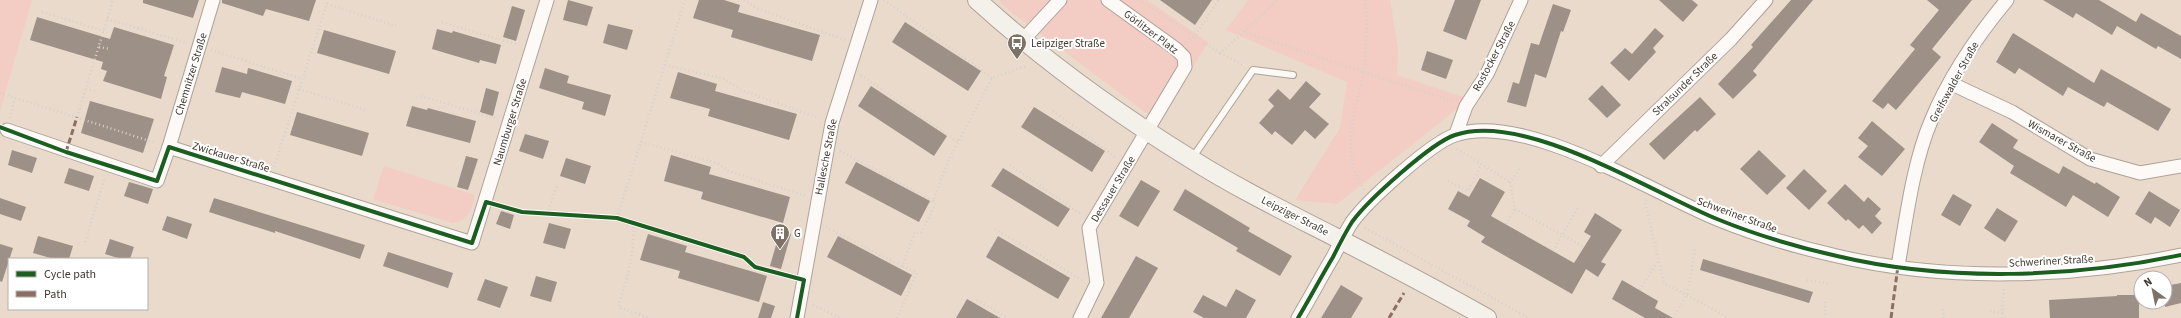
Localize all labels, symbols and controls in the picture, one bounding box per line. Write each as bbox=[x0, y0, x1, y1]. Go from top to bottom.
street label: Görlitzer Platz bbox=[1121, 7, 1182, 58]
street label: Rostocker Straße bbox=[1469, 18, 1519, 94]
street label: Chemnitzer Straße bbox=[171, 30, 211, 117]
bus stop icon: Leipziger Straße bbox=[1006, 32, 1028, 60]
place label: Leipziger Straße bbox=[1031, 36, 1105, 51]
street label: Greifswalder Straße bbox=[1926, 38, 1983, 125]
street label: Stralsunder Straße bbox=[1649, 48, 1721, 119]
street label: Naumburger Straße bbox=[490, 76, 531, 168]
street label: Wismarer Straße bbox=[2025, 116, 2099, 166]
street label: Hallesche Straße bbox=[811, 117, 841, 196]
street label: Zwickauer Straße bbox=[191, 138, 272, 176]
street label: Dessauer Straße bbox=[1087, 153, 1139, 225]
street label: Leipziger Straße bbox=[1259, 193, 1332, 240]
street label: Schweriner Straße bbox=[1695, 194, 1780, 237]
building icon: G bbox=[769, 222, 791, 250]
place label: G bbox=[794, 226, 801, 241]
street label: Schweriner Straße bbox=[2008, 251, 2094, 271]
legend bbox=[8, 258, 148, 310]
text: Cycle path bbox=[44, 266, 96, 283]
north arrow bbox=[2133, 270, 2173, 310]
text: N bbox=[2141, 274, 2155, 290]
text: Path bbox=[44, 286, 67, 303]

